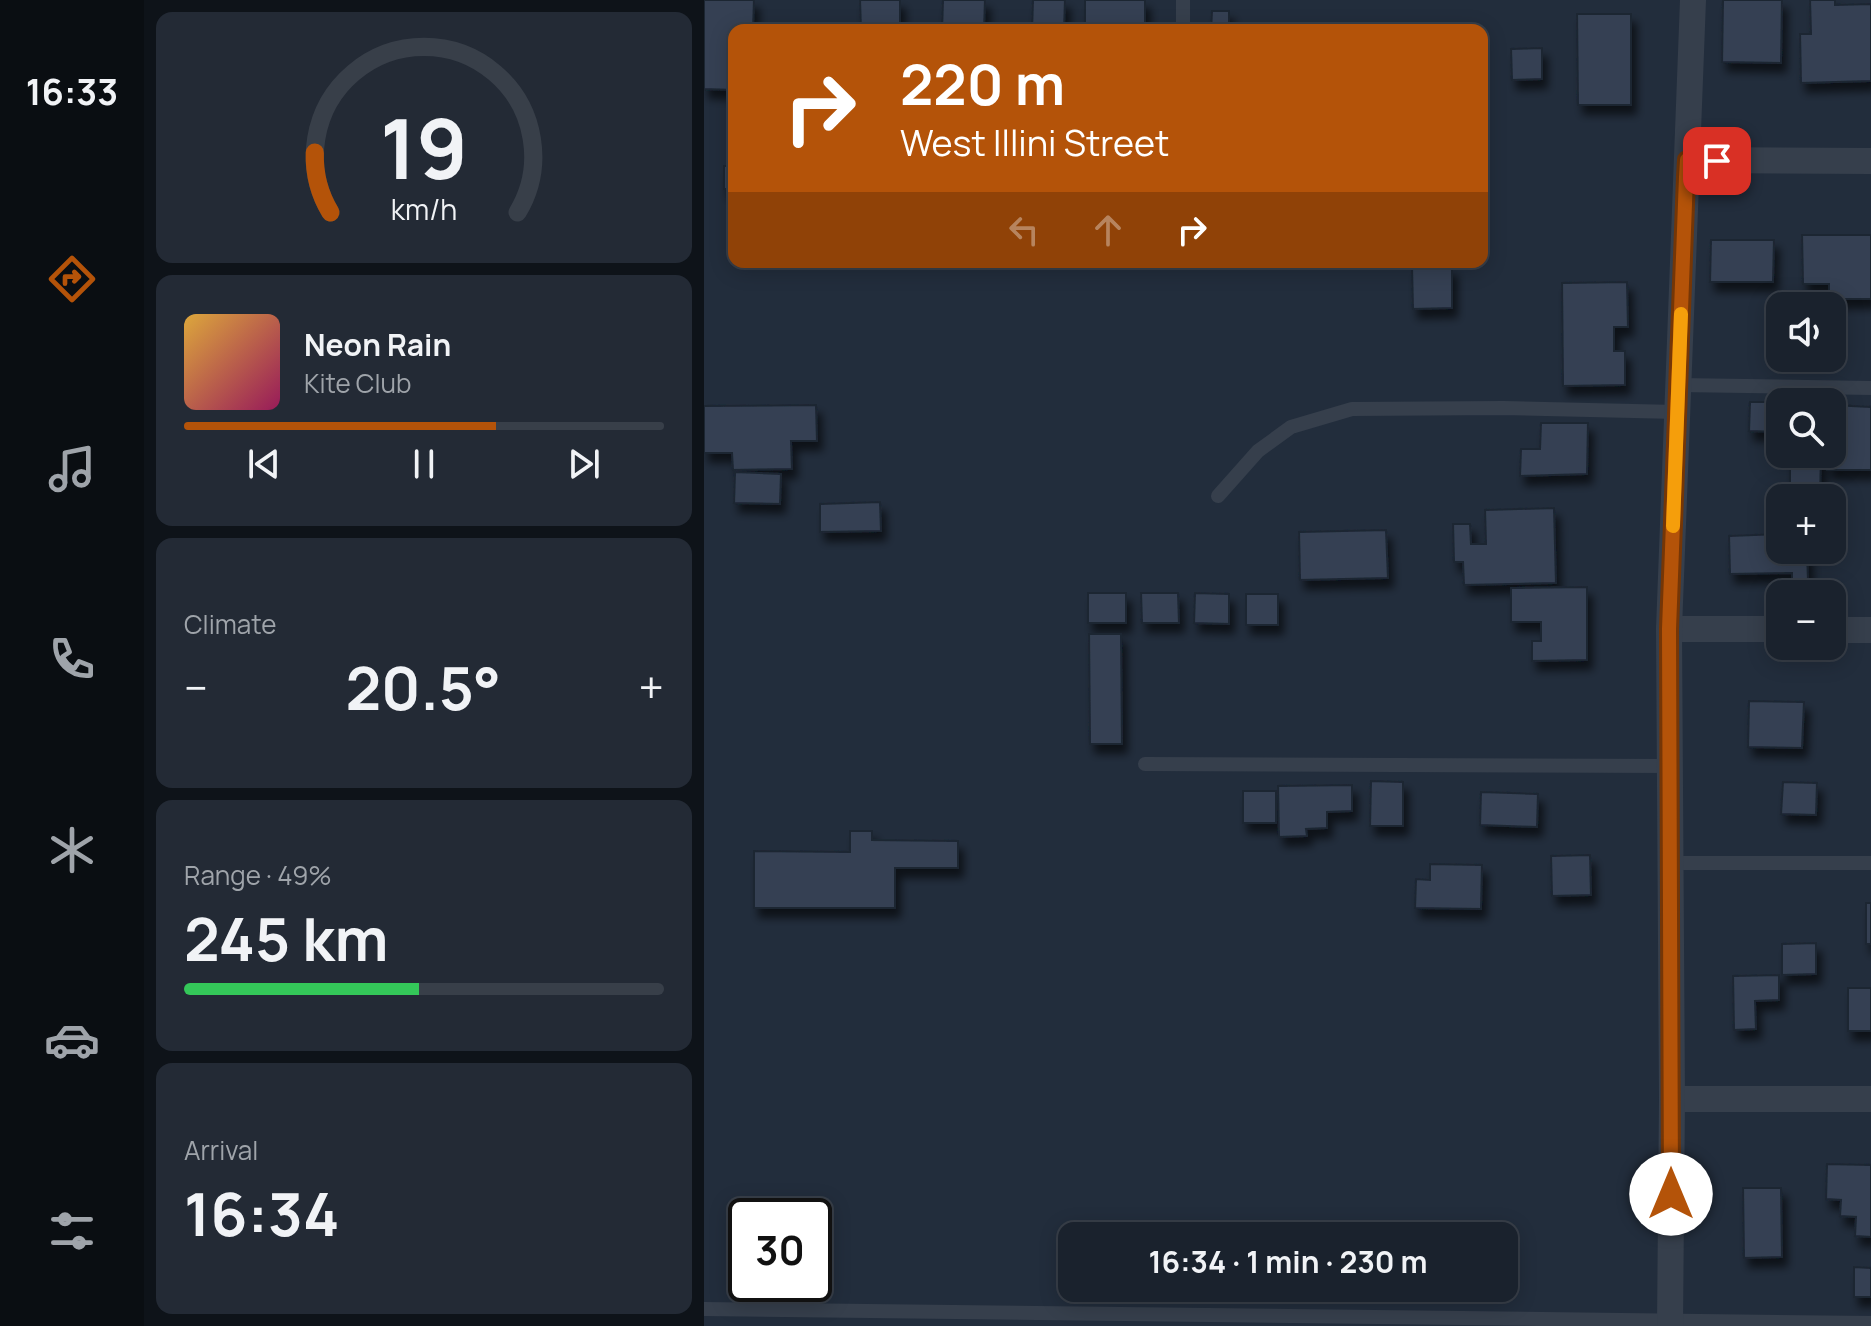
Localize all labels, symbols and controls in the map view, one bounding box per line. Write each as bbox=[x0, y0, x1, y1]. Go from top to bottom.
text: 220 m bbox=[900, 45, 1065, 122]
icon: right bbox=[768, 56, 872, 160]
text: 16:33 bbox=[26, 67, 118, 116]
text: 19 bbox=[380, 90, 468, 204]
text: West Illini Street bbox=[900, 118, 1169, 167]
pin bbox=[1683, 127, 1751, 195]
icon: arrive bbox=[1695, 139, 1739, 183]
text: km/h bbox=[391, 191, 457, 230]
icon: left bbox=[1002, 208, 1046, 252]
icon: ahead bbox=[1086, 208, 1130, 252]
icon: right bbox=[1170, 208, 1214, 252]
icon: directions bbox=[44, 251, 100, 307]
map controls bbox=[1766, 292, 1846, 660]
button: sound bbox=[1766, 292, 1846, 372]
text: Neon Rain bbox=[304, 324, 451, 365]
text: Kite Club bbox=[304, 365, 411, 401]
button: search bbox=[1766, 388, 1846, 468]
icon: music bbox=[44, 441, 100, 497]
icon: previous bbox=[242, 442, 286, 486]
icon: pause bbox=[402, 442, 446, 486]
icon: next bbox=[562, 442, 606, 486]
button: + bbox=[1766, 484, 1846, 564]
button: − bbox=[1766, 580, 1846, 660]
text: Climate bbox=[184, 606, 276, 642]
icon: phone bbox=[44, 631, 100, 687]
text: 20.5° bbox=[345, 646, 501, 728]
text: − bbox=[184, 657, 208, 717]
text: + bbox=[639, 657, 664, 717]
icon: climate bbox=[44, 822, 100, 878]
text: Range · 49% bbox=[184, 857, 332, 893]
text: 245 km bbox=[184, 897, 388, 979]
icon: car bbox=[44, 1012, 100, 1068]
text: Arrival bbox=[184, 1132, 258, 1168]
position arrow bbox=[1629, 1152, 1713, 1236]
text: 16:34 bbox=[184, 1172, 340, 1254]
speed limit sign: 30 bbox=[728, 1198, 832, 1302]
icon: filters bbox=[44, 1203, 100, 1259]
text: 16:34 · 1 min · 230 m bbox=[1148, 1241, 1428, 1282]

